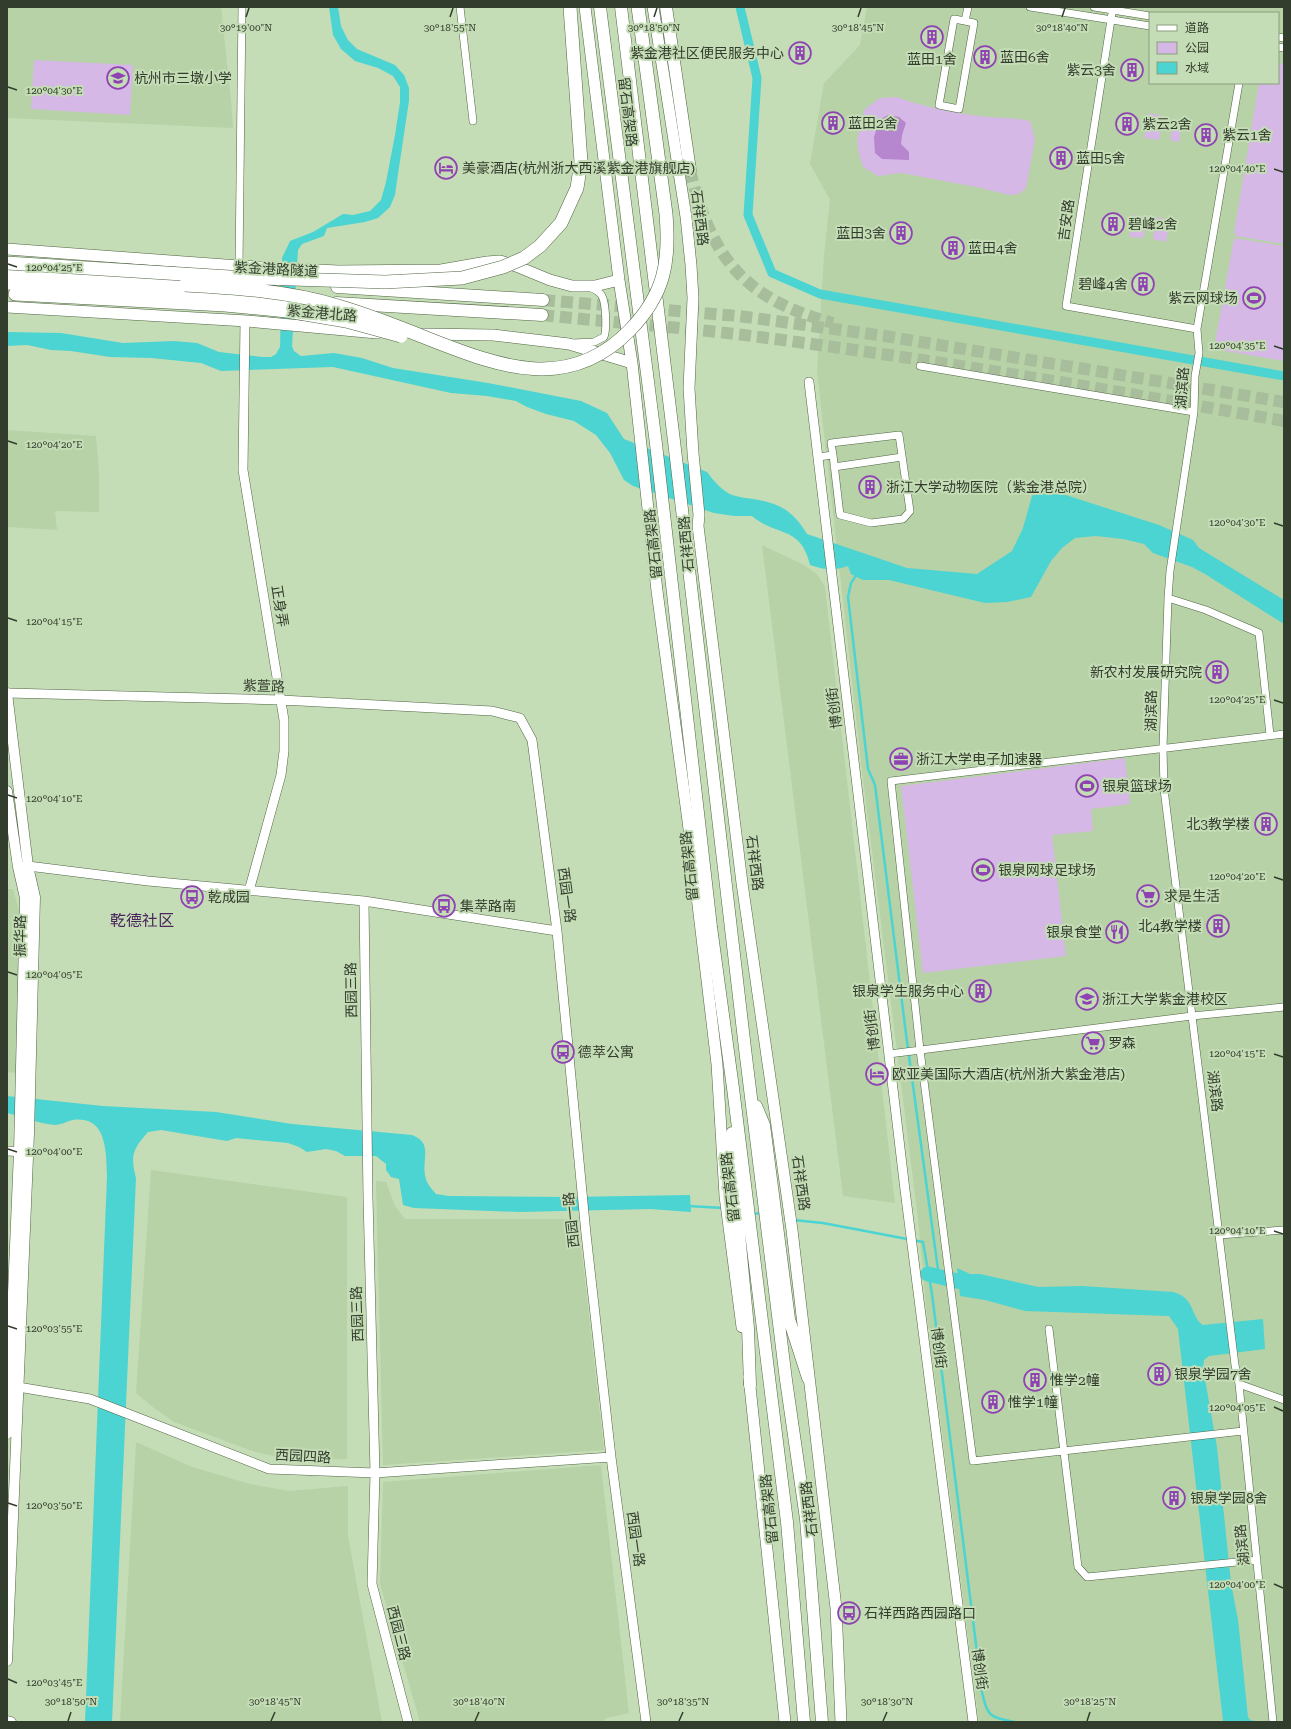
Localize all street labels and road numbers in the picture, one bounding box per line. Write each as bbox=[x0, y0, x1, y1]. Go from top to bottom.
street label: 留石高架路 bbox=[616, 76, 640, 148]
street label: 石祥西路 bbox=[689, 189, 711, 247]
street label: 吉安路 bbox=[1055, 198, 1077, 242]
street label: 紫金港路隧道 bbox=[234, 259, 318, 279]
street label: 紫金港北路 bbox=[286, 302, 358, 324]
street label: 湖滨路 bbox=[1173, 366, 1191, 410]
street label: 留石高架路 bbox=[641, 508, 665, 580]
street label: 石祥西路 bbox=[676, 515, 696, 573]
street label: 正身弄 bbox=[269, 584, 291, 628]
street label: 紫萱路 bbox=[243, 677, 285, 695]
street label: 博创街 bbox=[824, 686, 844, 730]
street label: 湖滨路 bbox=[1143, 690, 1159, 732]
street label: 留石高架路 bbox=[677, 830, 701, 902]
street label: 石祥西路 bbox=[744, 834, 766, 892]
street label: 西园一路 bbox=[555, 866, 579, 924]
street label: 振华路 bbox=[12, 915, 28, 957]
street label: 西园三路 bbox=[343, 962, 359, 1018]
street label: 博创街 bbox=[862, 1008, 882, 1052]
street label: 湖滨路 bbox=[1205, 1069, 1225, 1113]
street label: 留石高架路 bbox=[718, 1151, 742, 1223]
street label: 石祥西路 bbox=[789, 1154, 813, 1212]
street label: 西园一路 bbox=[560, 1191, 582, 1249]
street label: 西园三路 bbox=[348, 1286, 366, 1342]
street label: 博创街 bbox=[929, 1326, 949, 1370]
street label: 西园四路 bbox=[275, 1447, 331, 1465]
street label: 留石高架路 bbox=[757, 1473, 781, 1545]
street label: 石祥西路 bbox=[798, 1480, 820, 1538]
street label: 西园一路 bbox=[624, 1510, 648, 1568]
street label: 湖滨路 bbox=[1232, 1523, 1252, 1567]
street label: 西园三路 bbox=[384, 1604, 414, 1662]
street label: 博创街 bbox=[969, 1647, 991, 1691]

